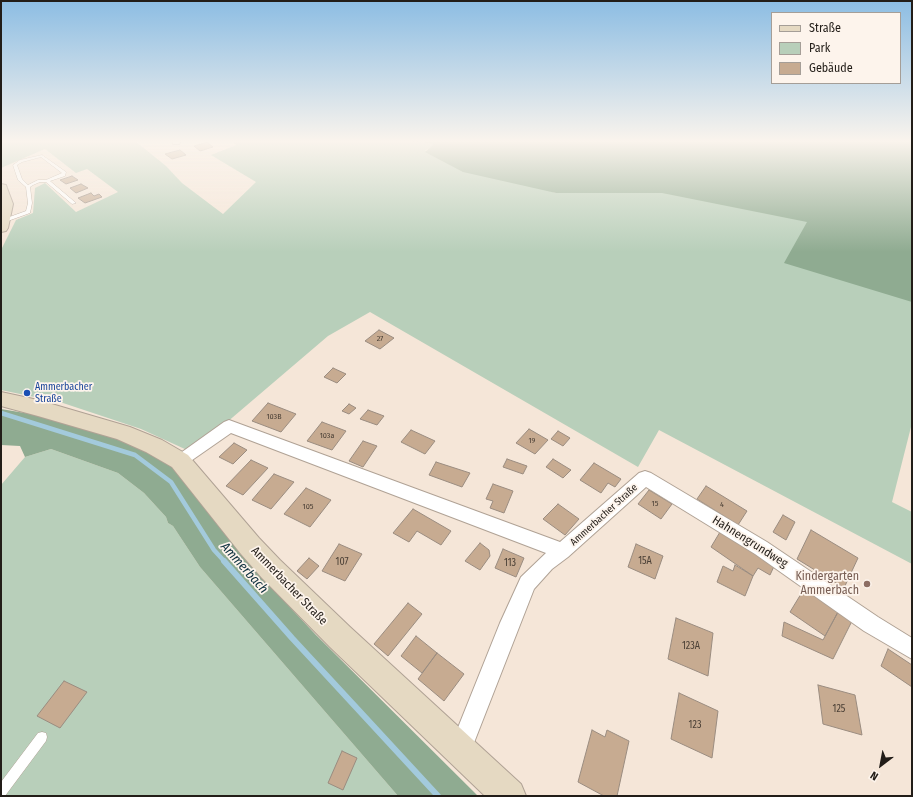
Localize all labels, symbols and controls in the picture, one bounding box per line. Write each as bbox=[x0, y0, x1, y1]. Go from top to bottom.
legend bbox=[771, 12, 901, 84]
text: Straße bbox=[809, 21, 841, 35]
text: Park bbox=[809, 41, 830, 55]
text: Gebäude bbox=[809, 61, 853, 75]
house number: 27 bbox=[377, 334, 383, 344]
place label: Ammerbacher Straße bbox=[35, 381, 92, 404]
marker: Ammerbacher Straße bbox=[22, 388, 32, 398]
house number: 103B bbox=[266, 412, 282, 422]
house number: 103a bbox=[320, 431, 334, 441]
house number: 19 bbox=[528, 436, 536, 446]
street label: Ammerbacher Straße bbox=[568, 482, 640, 548]
house number: 15 bbox=[652, 499, 658, 509]
house number: 4 bbox=[720, 500, 724, 510]
house number: 105 bbox=[303, 502, 313, 512]
street label: Hahnengrundweg bbox=[710, 513, 790, 571]
water label: Ammerbach bbox=[217, 539, 271, 597]
street label: Ammerbacher Straße bbox=[248, 544, 330, 628]
house number: 15A bbox=[638, 555, 652, 567]
house number: 107 bbox=[336, 556, 348, 568]
house number: 113 bbox=[504, 557, 516, 569]
place label: Kindergarten Ammerbach bbox=[795, 570, 859, 598]
marker: Kindergarten Ammerbach bbox=[862, 579, 872, 589]
house number: 123A bbox=[682, 640, 700, 652]
house number: 125 bbox=[833, 703, 845, 715]
house number: 123 bbox=[689, 719, 701, 731]
north arrow bbox=[861, 745, 901, 785]
text: N bbox=[868, 768, 881, 783]

